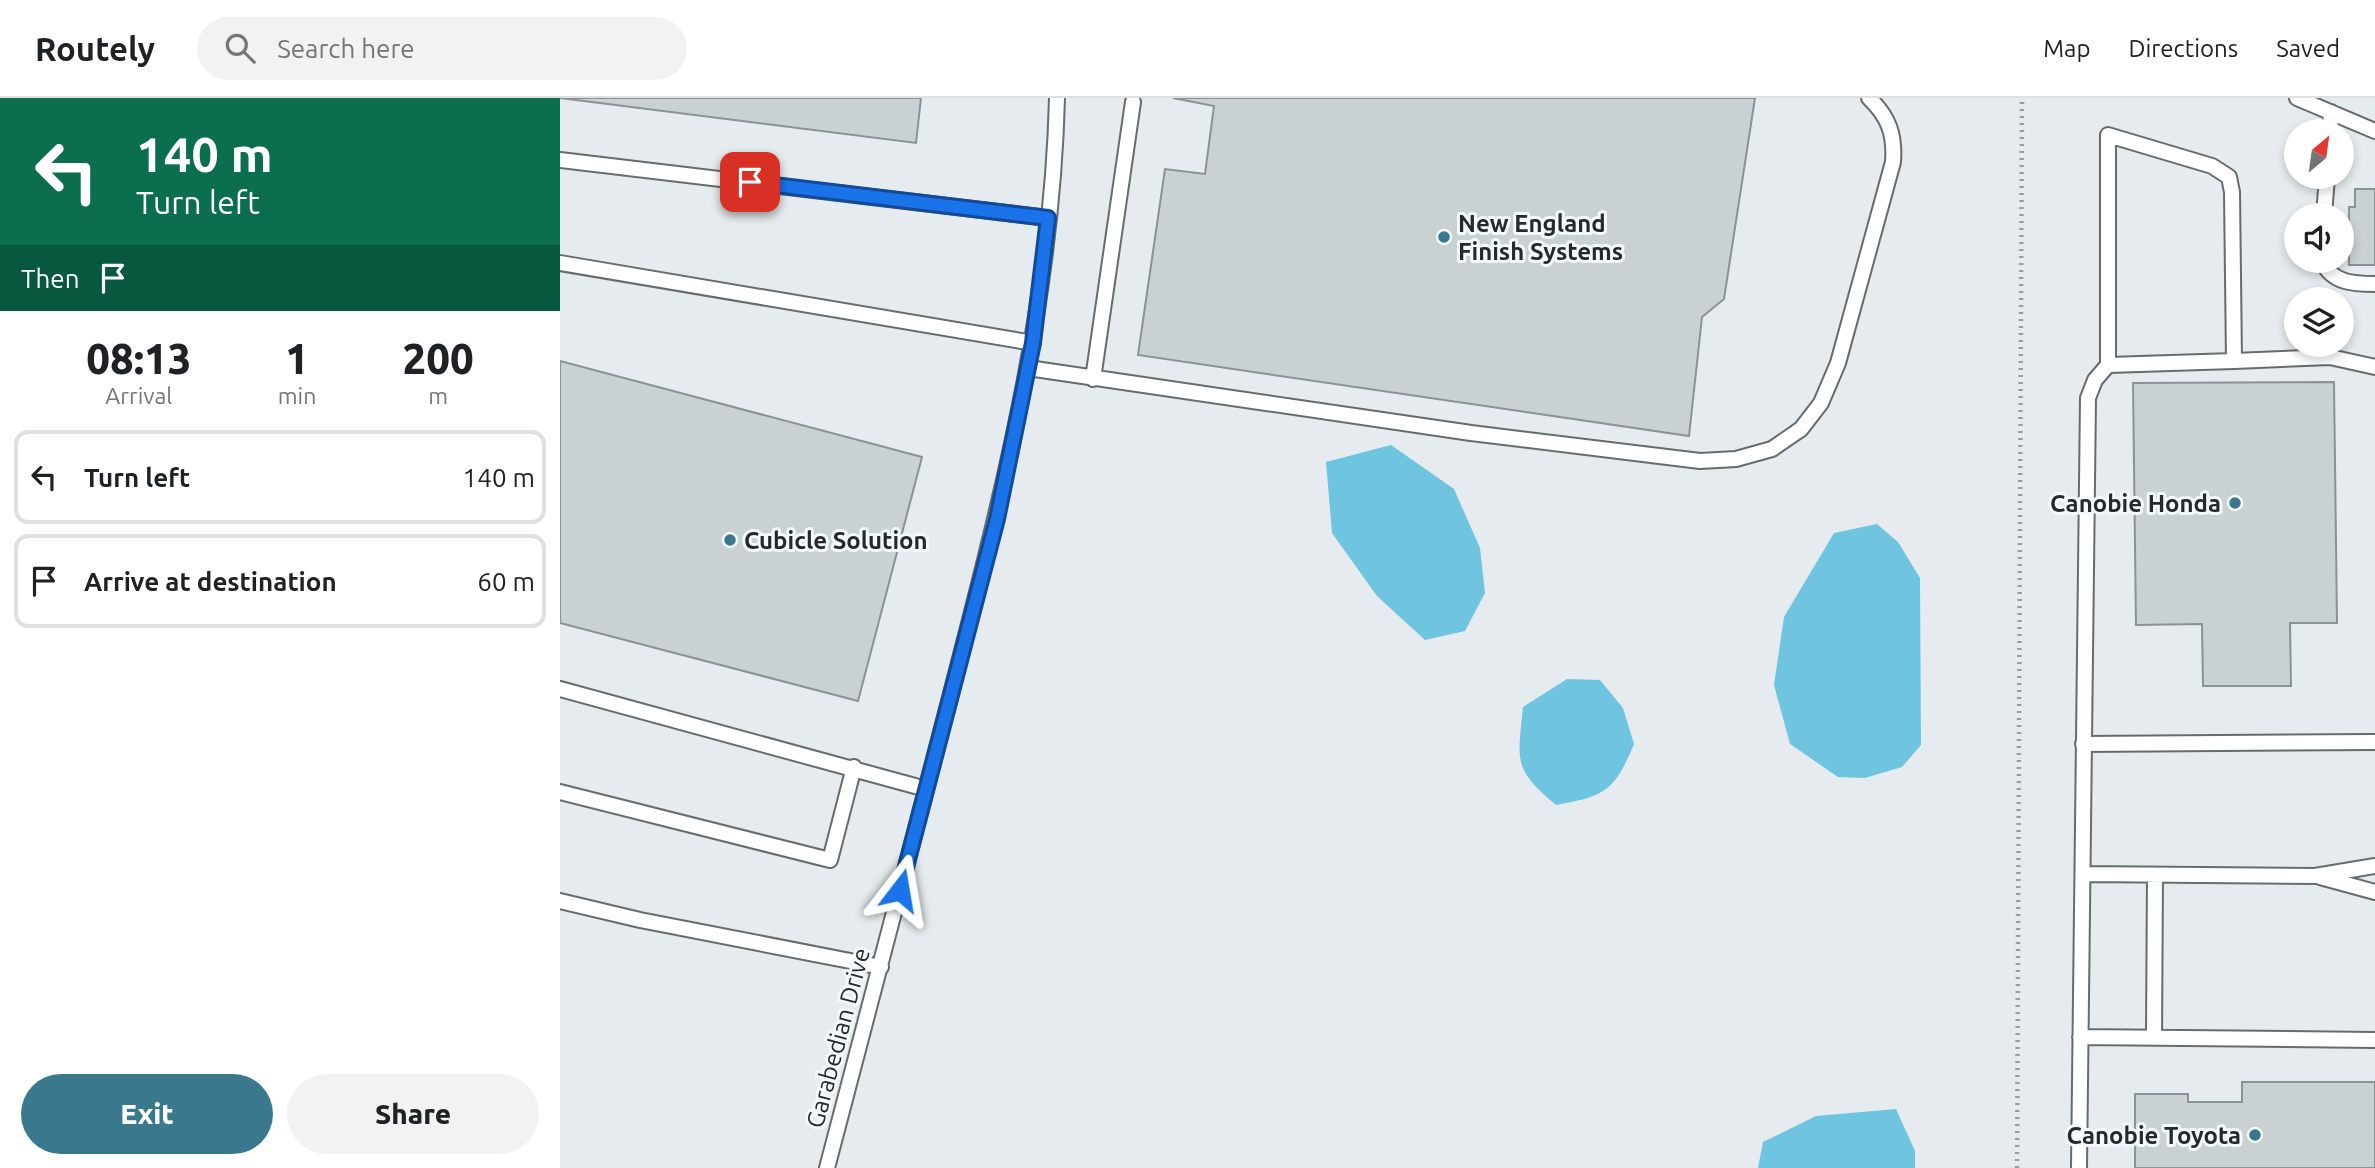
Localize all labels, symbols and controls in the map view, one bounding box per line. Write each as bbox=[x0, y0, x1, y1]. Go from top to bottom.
search box bbox=[197, 17, 687, 80]
icon: search bbox=[221, 29, 259, 67]
text: Routely bbox=[35, 30, 155, 67]
text: Search here bbox=[277, 34, 415, 63]
text: Map bbox=[2043, 35, 2090, 62]
text: Directions bbox=[2128, 35, 2238, 62]
text: Saved bbox=[2276, 35, 2340, 62]
north arrow bbox=[2284, 119, 2354, 189]
map controls bbox=[2284, 119, 2354, 357]
icon: left bbox=[21, 126, 112, 217]
text: 140 m bbox=[136, 126, 273, 181]
pin bbox=[720, 152, 780, 212]
icon: arrive bbox=[731, 163, 769, 201]
text: Turn left bbox=[136, 184, 260, 220]
button: sound bbox=[2284, 203, 2354, 273]
place label: New England Finish Systems bbox=[1458, 210, 1623, 265]
marker: New England Finish Systems bbox=[1436, 229, 1452, 245]
icon: arrive bbox=[94, 259, 132, 297]
text: Then bbox=[21, 264, 80, 293]
button: layers bbox=[2284, 287, 2354, 357]
text: 08:13 bbox=[86, 335, 191, 382]
text: 1 bbox=[285, 335, 309, 382]
text: 200 bbox=[403, 335, 474, 382]
text: Arrival bbox=[105, 383, 172, 408]
text: min bbox=[278, 383, 316, 408]
text: m bbox=[428, 383, 448, 408]
icon: left bbox=[25, 458, 63, 496]
text: Turn left bbox=[84, 463, 190, 492]
text: 140 m bbox=[463, 463, 535, 492]
place label: Canobie Honda bbox=[2050, 490, 2221, 517]
marker: Canobie Honda bbox=[2227, 495, 2243, 511]
place label: Cubicle Solution bbox=[744, 527, 928, 554]
marker: Cubicle Solution bbox=[722, 532, 738, 548]
icon: arrive bbox=[25, 562, 63, 600]
text: Arrive at destination bbox=[84, 567, 337, 596]
text: 60 m bbox=[477, 567, 535, 596]
position arrow bbox=[863, 853, 937, 927]
street label: Garabedian Drive bbox=[801, 945, 875, 1131]
button: Exit bbox=[21, 1074, 273, 1154]
button: Share bbox=[287, 1074, 539, 1154]
place label: Canobie Toyota bbox=[2067, 1122, 2241, 1149]
marker: Canobie Toyota bbox=[2247, 1127, 2263, 1143]

